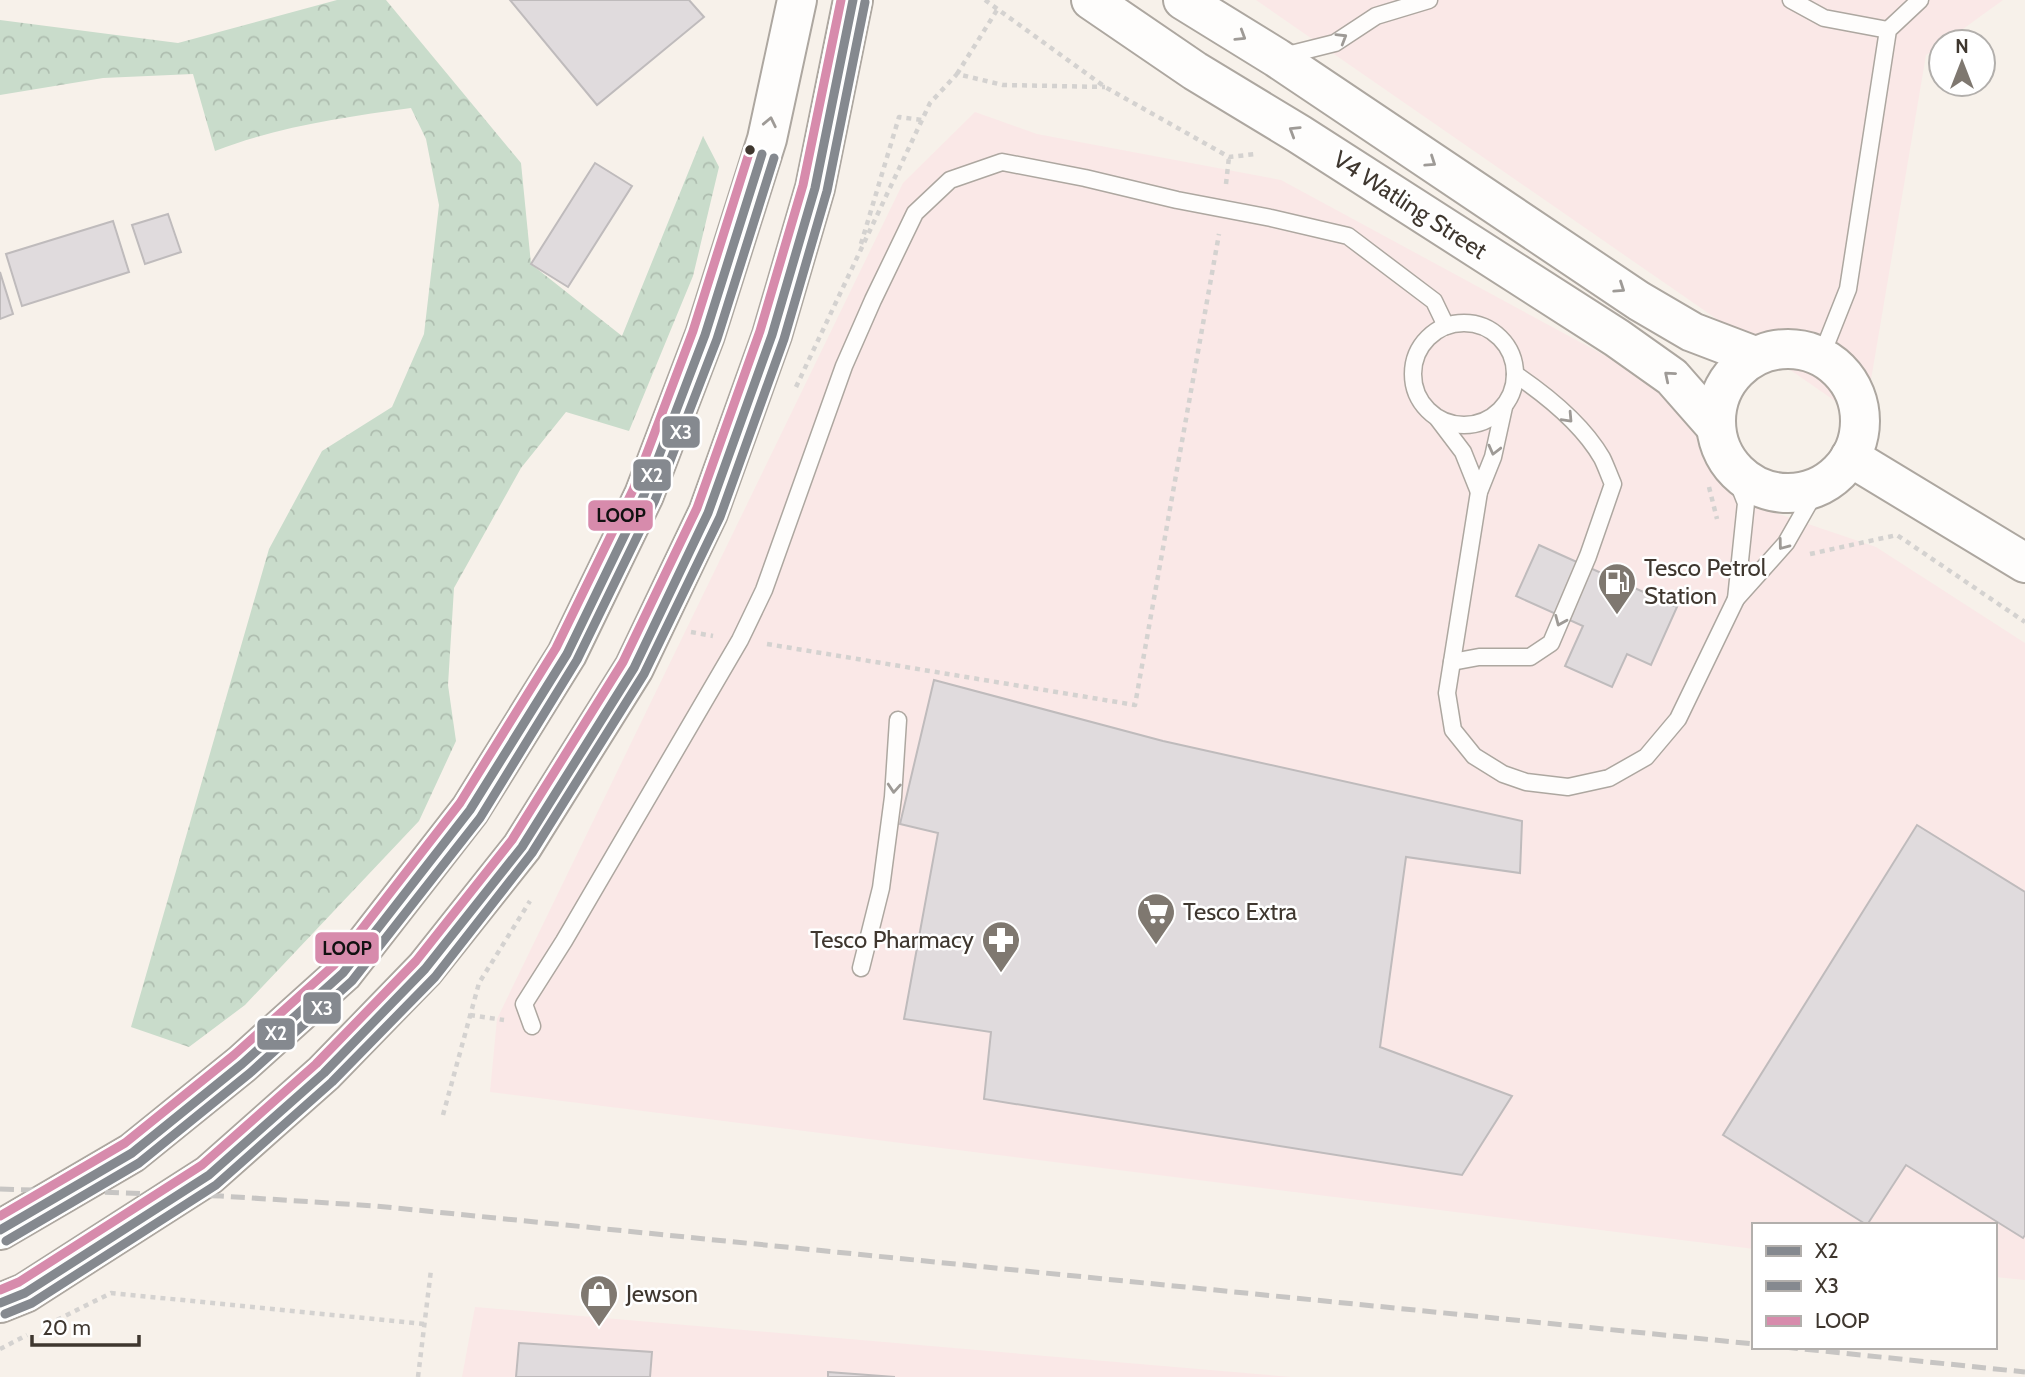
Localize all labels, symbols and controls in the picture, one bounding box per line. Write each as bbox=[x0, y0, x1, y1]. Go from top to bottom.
one-way arrow bbox=[1234, 27, 1247, 40]
north arrow bbox=[1927, 28, 1997, 98]
one-way arrow bbox=[1334, 33, 1347, 46]
text: N bbox=[1955, 35, 1969, 58]
one-way arrow bbox=[762, 116, 777, 128]
one-way arrow bbox=[1289, 126, 1302, 139]
unlabelled marker bbox=[743, 143, 757, 157]
street label: V4 Watling Street bbox=[1328, 144, 1493, 265]
one-way arrow bbox=[1423, 153, 1436, 166]
one-way arrow bbox=[1612, 280, 1625, 292]
one-way arrow bbox=[1664, 372, 1677, 384]
one-way arrow bbox=[1559, 409, 1572, 422]
line badge: X3 bbox=[661, 415, 701, 449]
text: X3 bbox=[669, 421, 692, 444]
one-way arrow bbox=[1488, 444, 1502, 456]
line badge: X2 bbox=[632, 458, 672, 492]
text: X2 bbox=[640, 464, 663, 487]
line badge: LOOP bbox=[587, 499, 654, 532]
text: LOOP bbox=[596, 504, 646, 527]
one-way arrow bbox=[1779, 537, 1791, 550]
place label: Tesco Petrol Station bbox=[1644, 553, 1767, 610]
fuel station icon: Tesco Petrol Station bbox=[1596, 561, 1638, 616]
one-way arrow bbox=[1554, 613, 1568, 626]
one-way arrow bbox=[887, 783, 902, 794]
supermarket icon: Tesco Extra bbox=[1135, 891, 1177, 946]
place label: Tesco Extra bbox=[1183, 897, 1298, 926]
pharmacy icon: Tesco Pharmacy bbox=[980, 919, 1022, 974]
place label: Tesco Pharmacy bbox=[810, 925, 974, 954]
line badge: LOOP bbox=[314, 931, 380, 965]
text: LOOP bbox=[322, 937, 372, 960]
line badge: X3 bbox=[302, 991, 342, 1025]
text: X3 bbox=[310, 997, 333, 1020]
line badge: X2 bbox=[256, 1017, 296, 1051]
text: X2 bbox=[264, 1022, 287, 1045]
legend bbox=[1752, 1223, 1997, 1349]
text: X2 bbox=[1815, 1238, 1838, 1263]
shop icon: Jewson bbox=[578, 1273, 620, 1328]
text: X3 bbox=[1815, 1273, 1839, 1298]
place label: Jewson bbox=[625, 1279, 698, 1308]
scale bar bbox=[32, 1304, 138, 1348]
text: LOOP bbox=[1815, 1308, 1869, 1333]
text: 20 m bbox=[42, 1315, 91, 1340]

